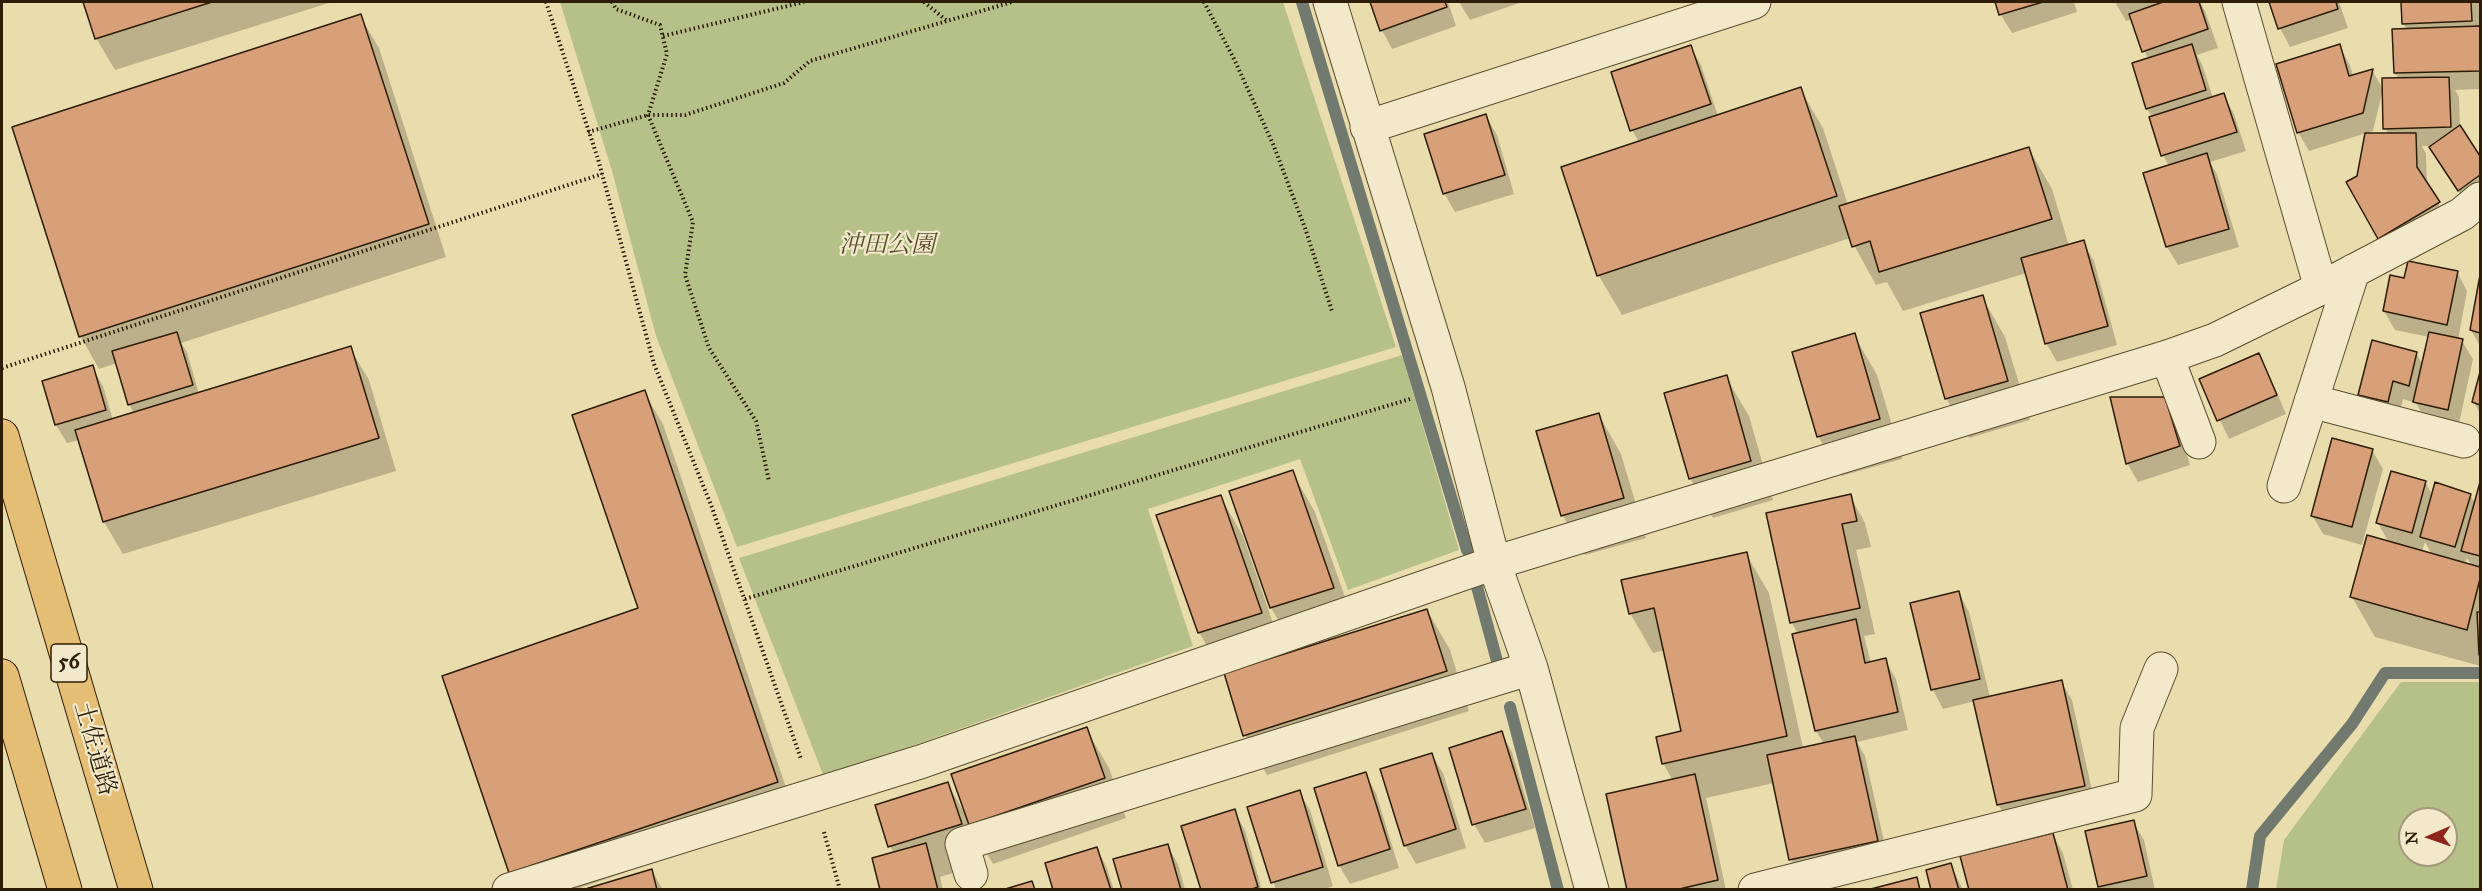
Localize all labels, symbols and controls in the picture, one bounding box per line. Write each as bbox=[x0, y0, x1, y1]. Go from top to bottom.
park label: 沖田公園 bbox=[839, 232, 935, 260]
road number: 56 bbox=[51, 644, 87, 682]
street label: 土佐道路 bbox=[67, 699, 121, 799]
north arrow bbox=[2398, 807, 2458, 867]
text: N bbox=[2402, 830, 2421, 845]

